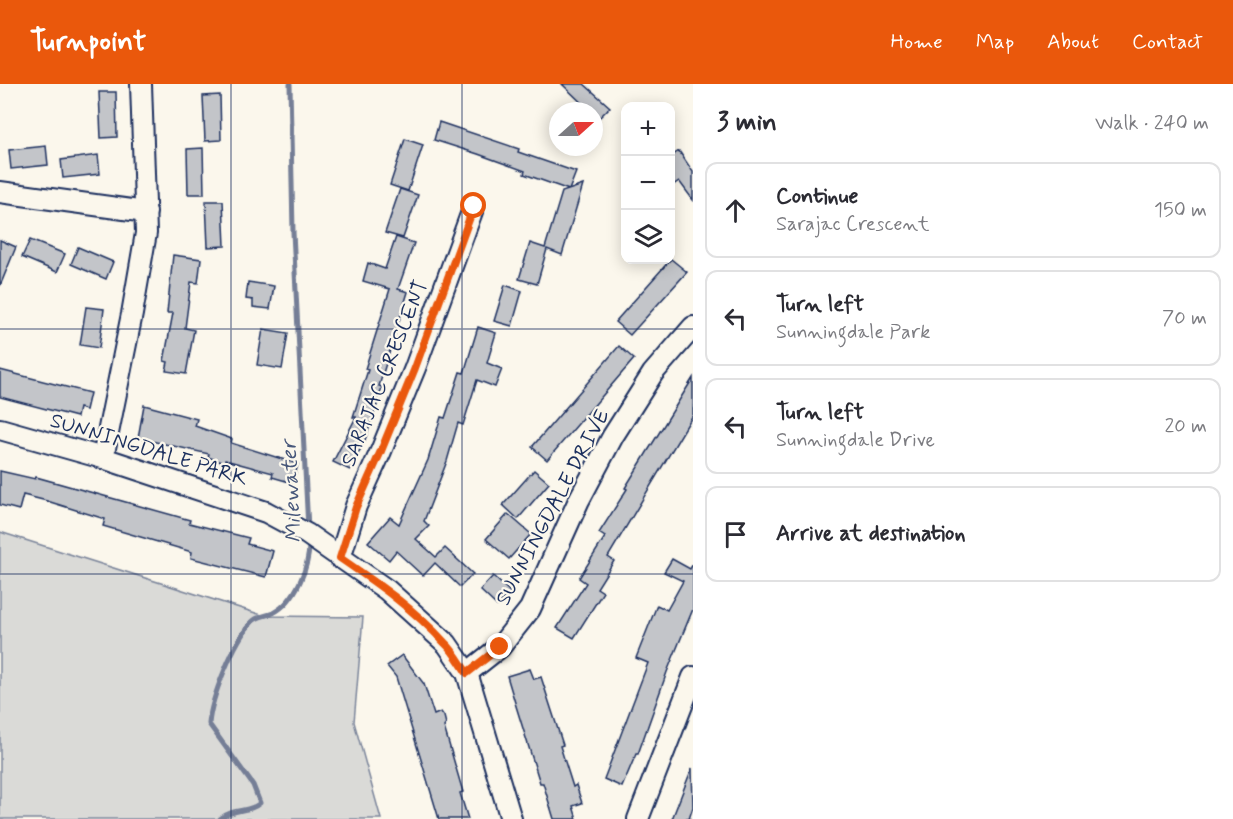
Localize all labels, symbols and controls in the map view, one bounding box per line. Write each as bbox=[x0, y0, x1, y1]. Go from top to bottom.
text: Turnpoint bbox=[30, 24, 146, 61]
text: Home bbox=[891, 28, 943, 56]
text: Map bbox=[976, 28, 1014, 56]
text: About bbox=[1047, 28, 1099, 56]
text: Contact bbox=[1132, 28, 1203, 56]
north arrow bbox=[549, 102, 603, 156]
map controls bbox=[621, 102, 675, 264]
button: + bbox=[621, 102, 675, 156]
text: 3 min bbox=[717, 106, 777, 140]
text: Walk · 240 m bbox=[1095, 110, 1209, 137]
button: − bbox=[621, 156, 675, 210]
text: Continue bbox=[776, 183, 858, 211]
route start bbox=[460, 192, 486, 218]
icon: ahead bbox=[719, 194, 752, 227]
text: 150 m bbox=[1154, 197, 1207, 224]
button: layers bbox=[621, 210, 675, 264]
text: Sarajac Crescent bbox=[776, 211, 929, 238]
street label: SARAJAC CRESCENT bbox=[335, 276, 435, 471]
text: Turn left bbox=[776, 291, 864, 319]
icon: left bbox=[719, 302, 752, 335]
text: 70 m bbox=[1162, 305, 1207, 332]
text: Sunningdale Park bbox=[776, 319, 930, 346]
text: Turn left bbox=[776, 399, 864, 427]
street label: SUNNINGDALE DRIVE bbox=[489, 404, 617, 610]
street label: SUNNINGDALE PARK bbox=[47, 407, 251, 493]
icon: left bbox=[719, 410, 752, 443]
text: 20 m bbox=[1164, 413, 1207, 440]
text: Sunningdale Drive bbox=[776, 427, 935, 454]
water label: Milewater bbox=[275, 437, 309, 544]
icon: arrive bbox=[719, 518, 752, 551]
text: Arrive at destination bbox=[776, 520, 966, 548]
route end bbox=[486, 633, 512, 659]

